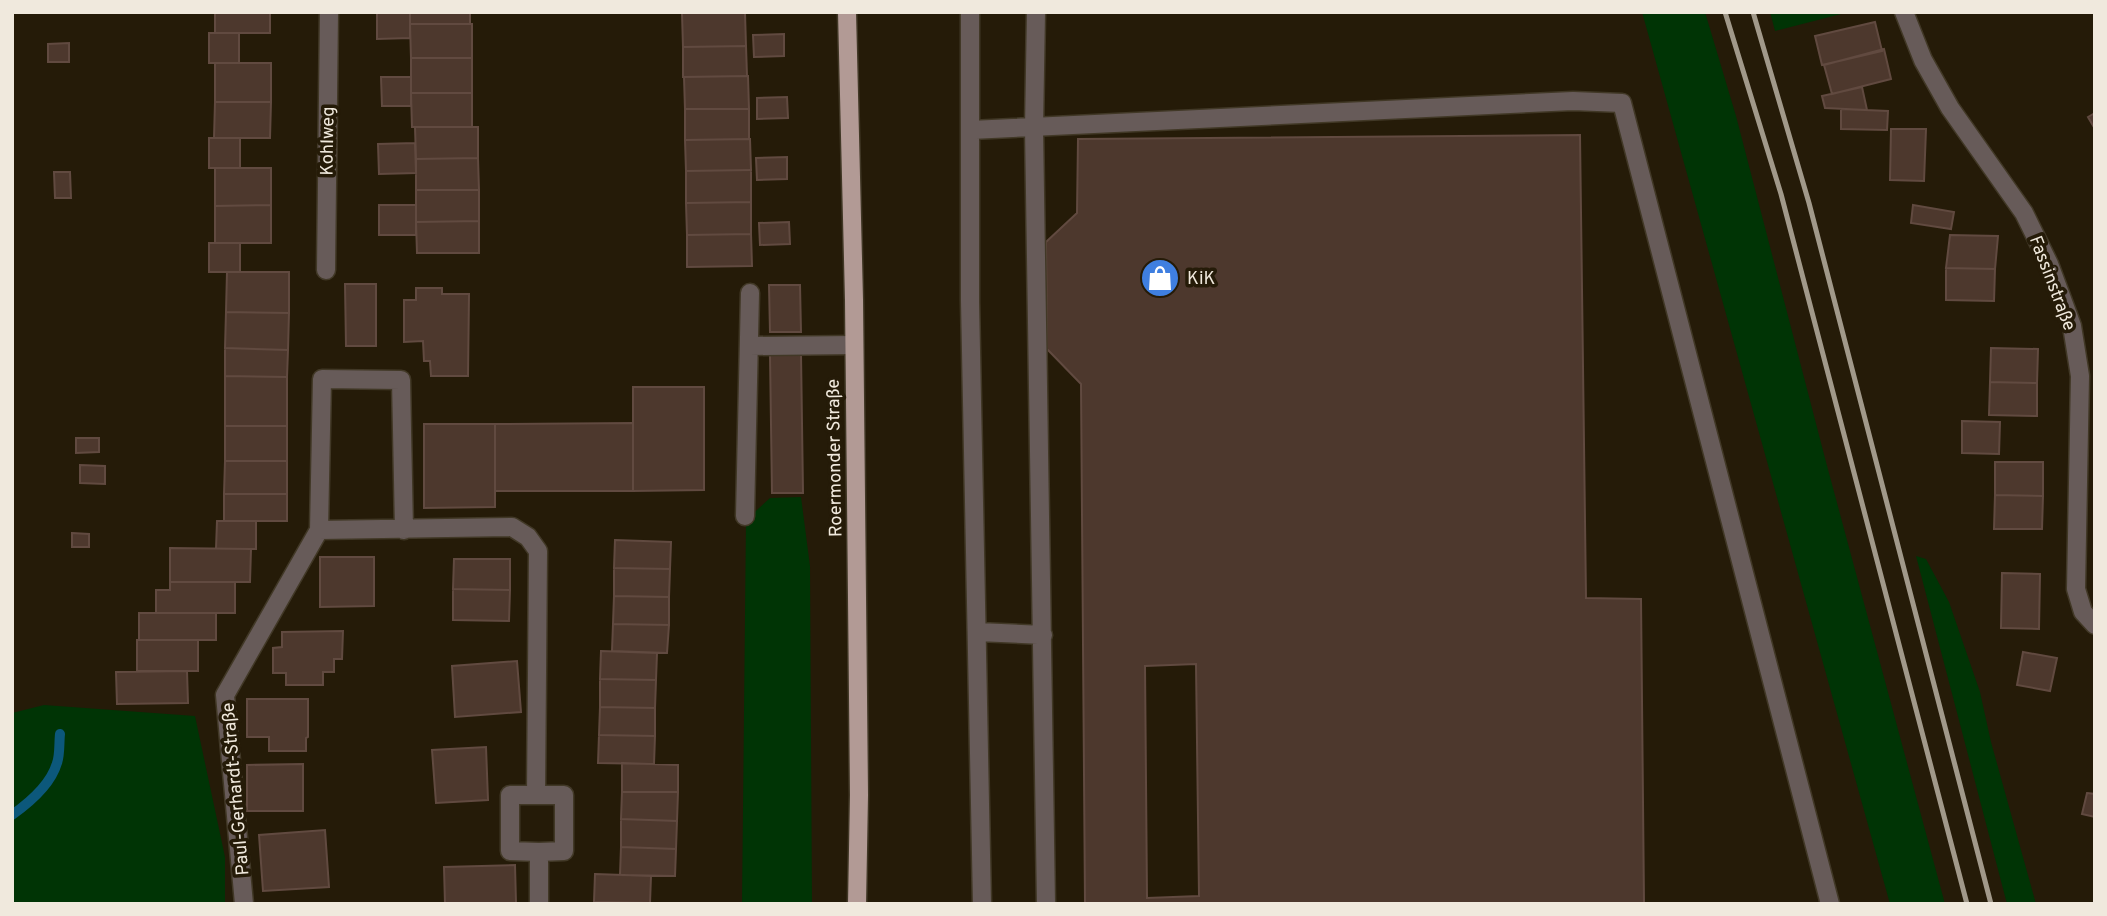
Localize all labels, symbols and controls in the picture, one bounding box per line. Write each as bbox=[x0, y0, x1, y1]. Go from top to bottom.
street label: Kohlweg bbox=[316, 106, 341, 176]
street label: Fassinstraße bbox=[2023, 233, 2080, 334]
shop icon: KiK bbox=[1139, 257, 1181, 299]
place label: KiK bbox=[1187, 268, 1215, 291]
street label: Roermonder Straße bbox=[823, 379, 848, 537]
street label: Paul-Gerhardt-Straße bbox=[217, 701, 256, 876]

